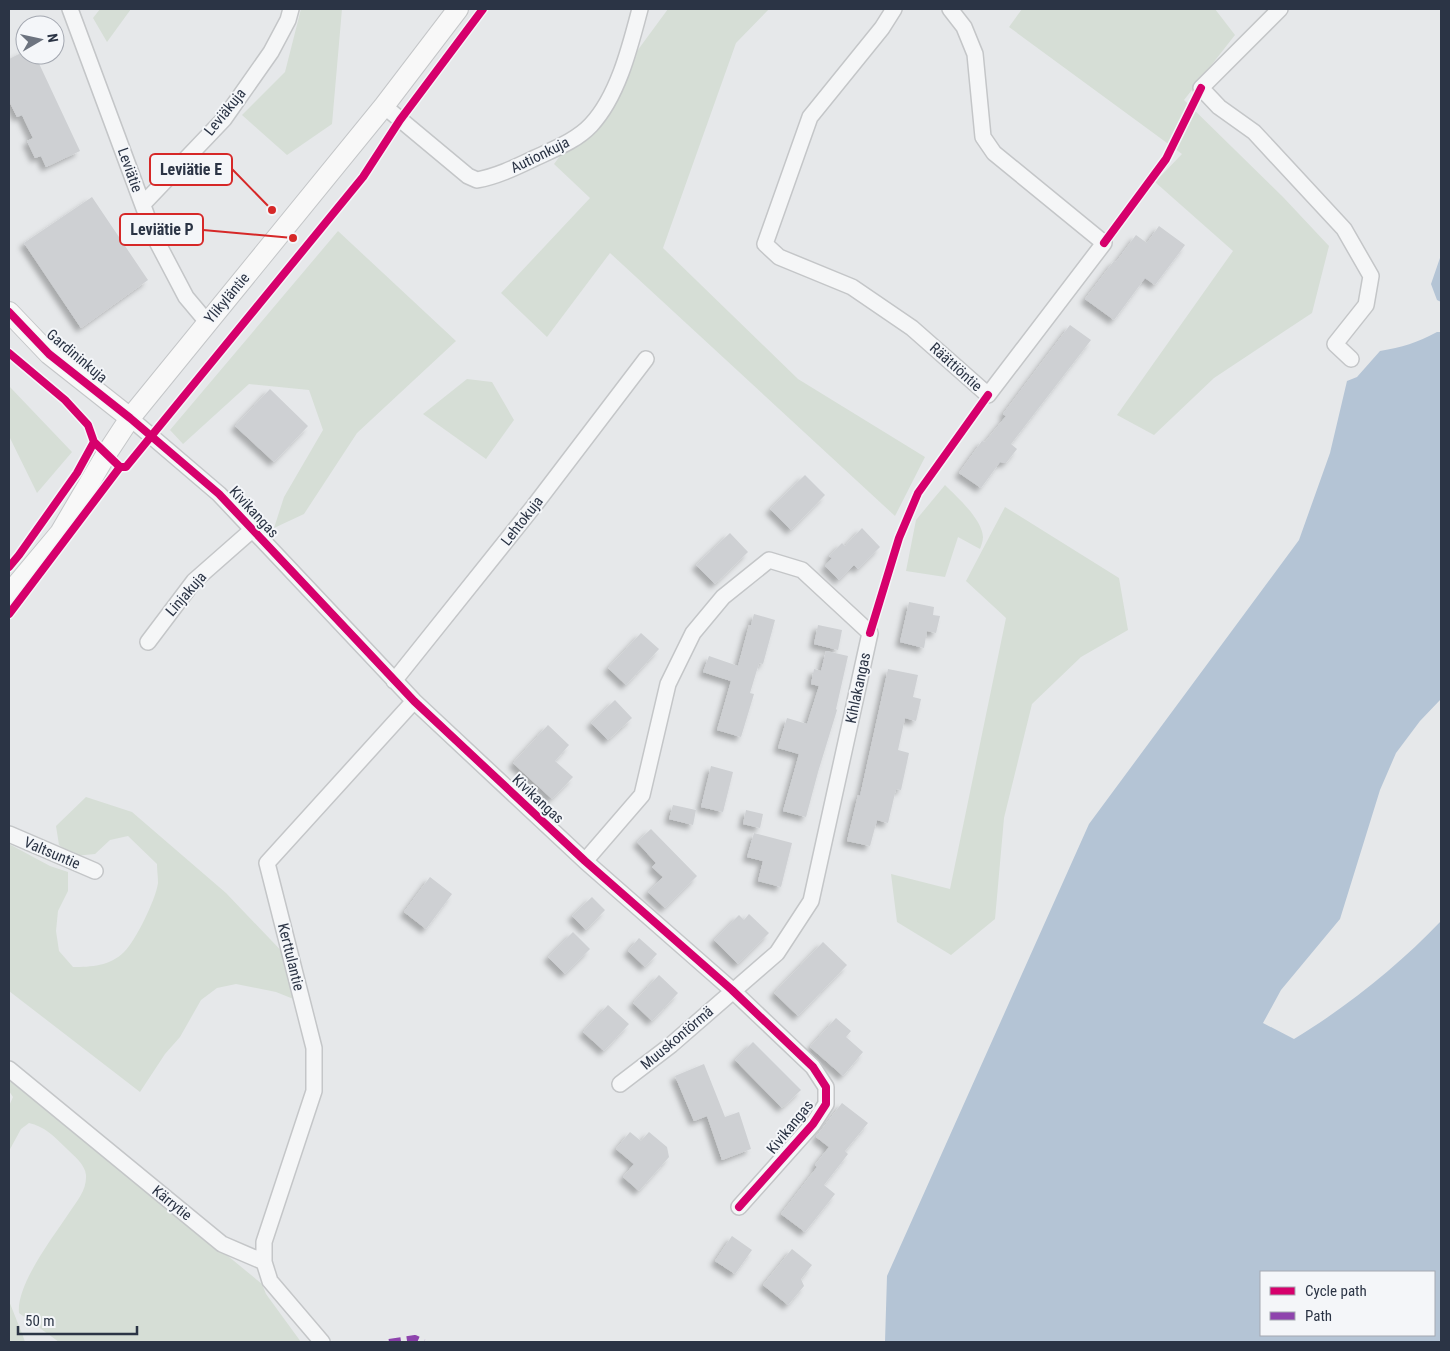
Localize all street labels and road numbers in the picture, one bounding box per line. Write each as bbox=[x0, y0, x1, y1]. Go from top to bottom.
street label: Leviäkuja bbox=[200, 85, 250, 139]
street label: Autionkuja bbox=[508, 133, 572, 177]
street label: Leviätie bbox=[114, 145, 146, 195]
street label: Ylikyläntie bbox=[201, 269, 253, 327]
street label: Gardininkuja bbox=[43, 325, 111, 387]
street label: Räättiöntie bbox=[926, 339, 986, 395]
street label: Kivikangas bbox=[226, 482, 283, 542]
street label: Lehtokuja bbox=[497, 493, 547, 549]
street label: Linjakuja bbox=[162, 568, 210, 620]
street label: Kihlakangas bbox=[842, 651, 874, 725]
street label: Kivikangas bbox=[508, 771, 568, 828]
street label: Valtsuntie bbox=[21, 833, 83, 873]
street label: Kerttulantie bbox=[274, 921, 308, 993]
street label: Muuskontörmä bbox=[637, 1002, 717, 1074]
street label: Kivikangas bbox=[763, 1096, 817, 1158]
street label: Kärrytie bbox=[149, 1182, 195, 1224]

